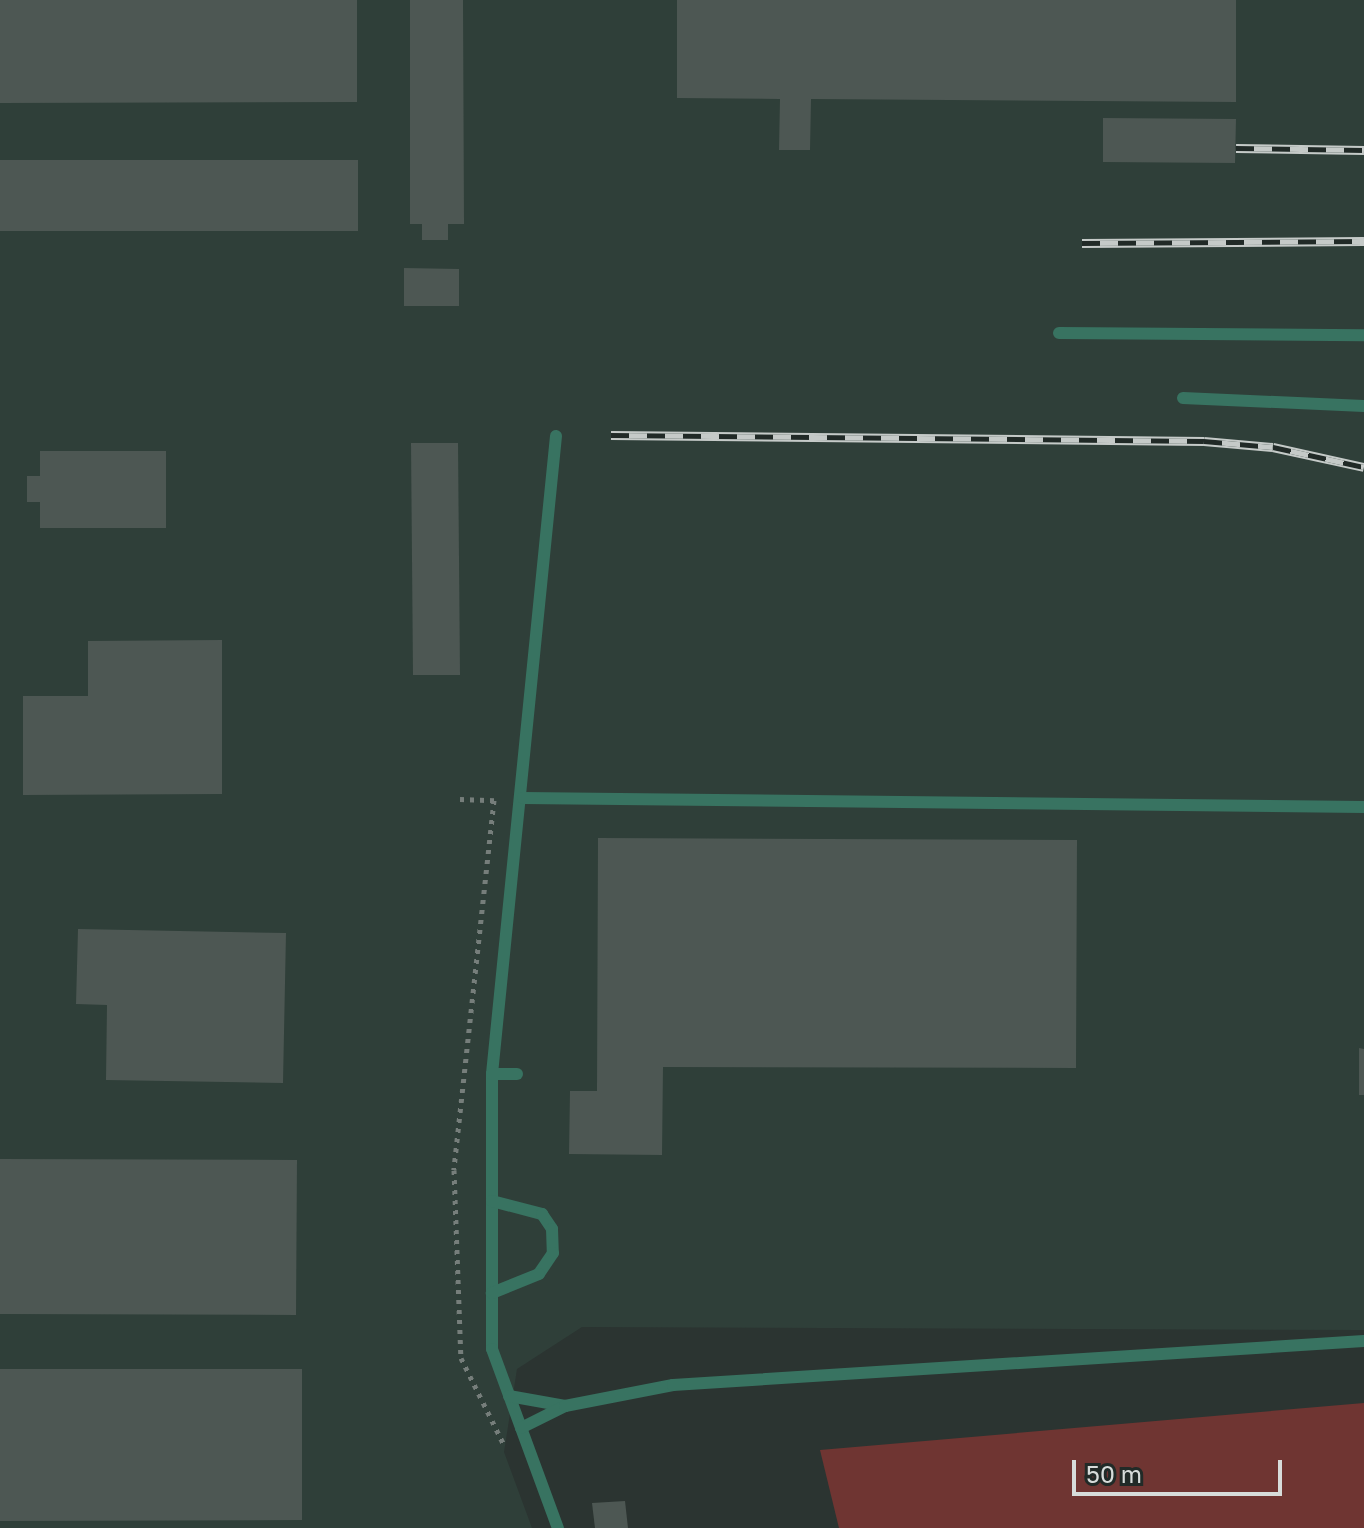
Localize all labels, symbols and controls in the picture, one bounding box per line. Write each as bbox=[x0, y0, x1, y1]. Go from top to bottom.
scale bar bbox=[1076, 1444, 1286, 1494]
text: 50 m bbox=[1086, 1459, 1142, 1488]

